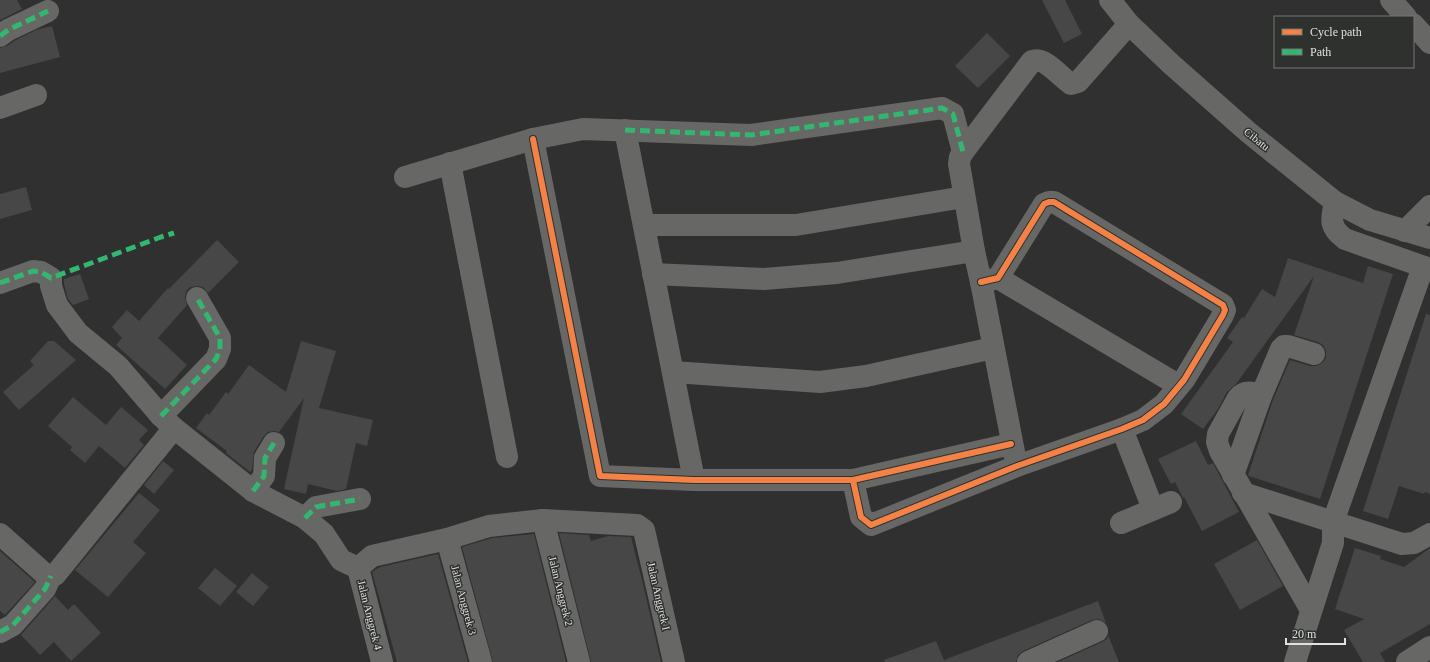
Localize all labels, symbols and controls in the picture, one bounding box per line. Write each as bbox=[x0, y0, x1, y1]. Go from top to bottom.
legend bbox=[1274, 16, 1414, 68]
text: Cycle path bbox=[1310, 25, 1362, 39]
text: Path bbox=[1310, 45, 1331, 59]
street label: Cibatu bbox=[1242, 125, 1273, 153]
street label: Jalan Anggrek 2 bbox=[547, 555, 575, 627]
street label: Jalan Anggrek I bbox=[645, 561, 673, 632]
street label: Jalan Anggrek 3 bbox=[449, 564, 479, 637]
street label: Jalan Anggrek 4 bbox=[356, 579, 385, 652]
scale bar bbox=[1286, 620, 1345, 646]
text: 20 m bbox=[1292, 627, 1317, 641]

